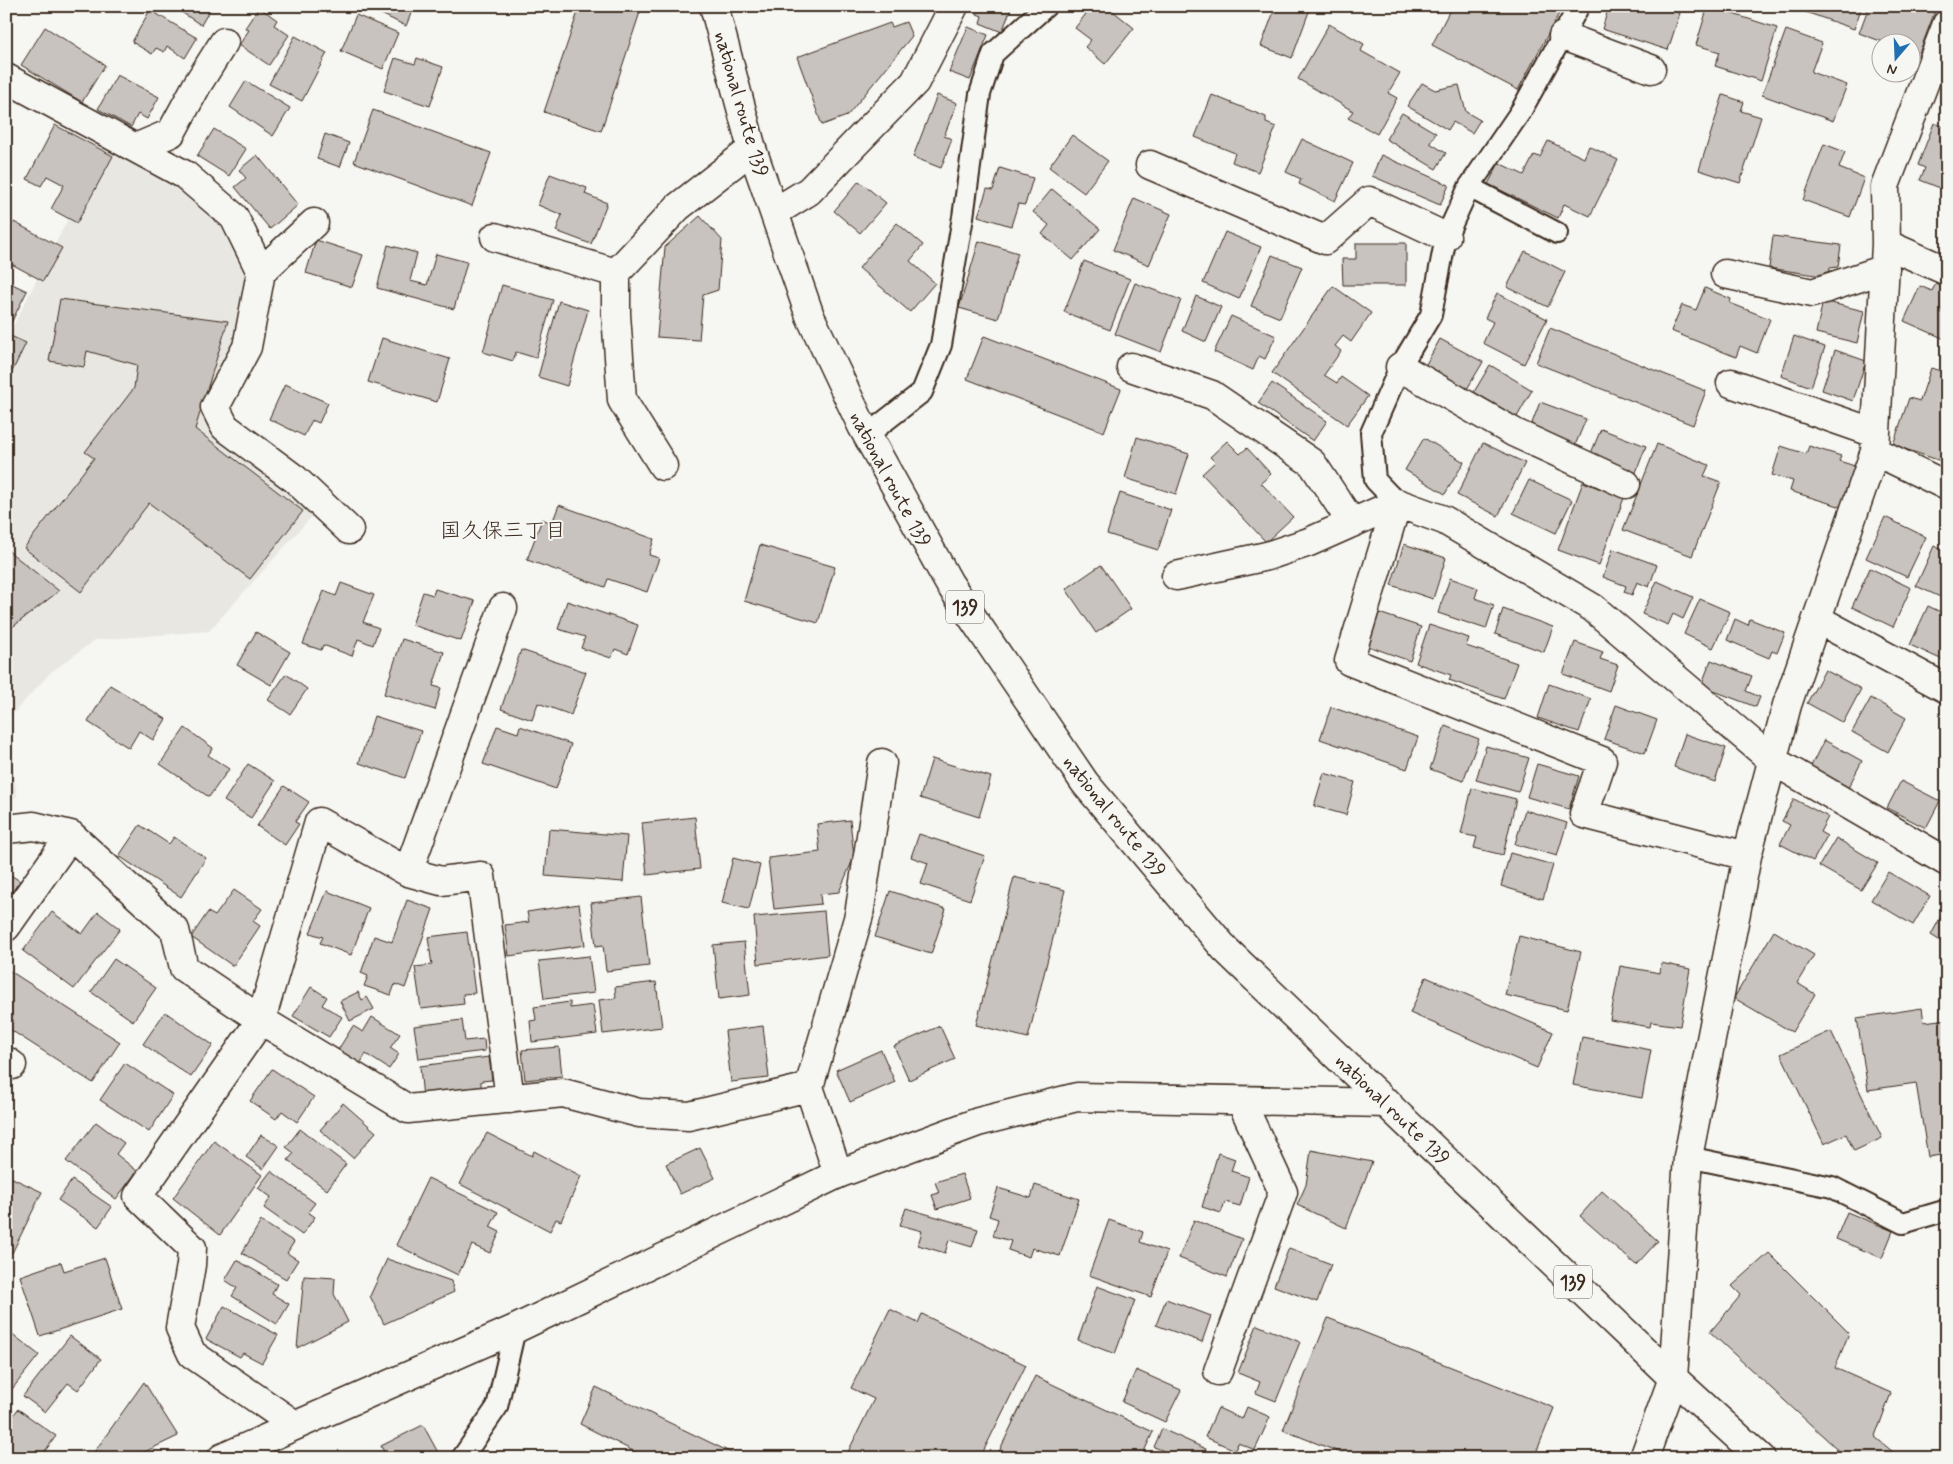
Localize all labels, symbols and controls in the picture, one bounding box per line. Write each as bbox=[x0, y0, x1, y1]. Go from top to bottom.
street label: national route 139 bbox=[707, 29, 774, 180]
north arrow bbox=[1870, 32, 1920, 82]
text: N bbox=[1885, 59, 1899, 79]
street label: national route 139 bbox=[843, 407, 937, 552]
district label: 国久保三丁目 bbox=[440, 517, 566, 545]
road number: 139 bbox=[946, 590, 984, 624]
street label: national route 139 bbox=[1056, 750, 1172, 884]
street label: national route 139 bbox=[1329, 1048, 1455, 1172]
road number: 139 bbox=[1554, 1265, 1592, 1298]

